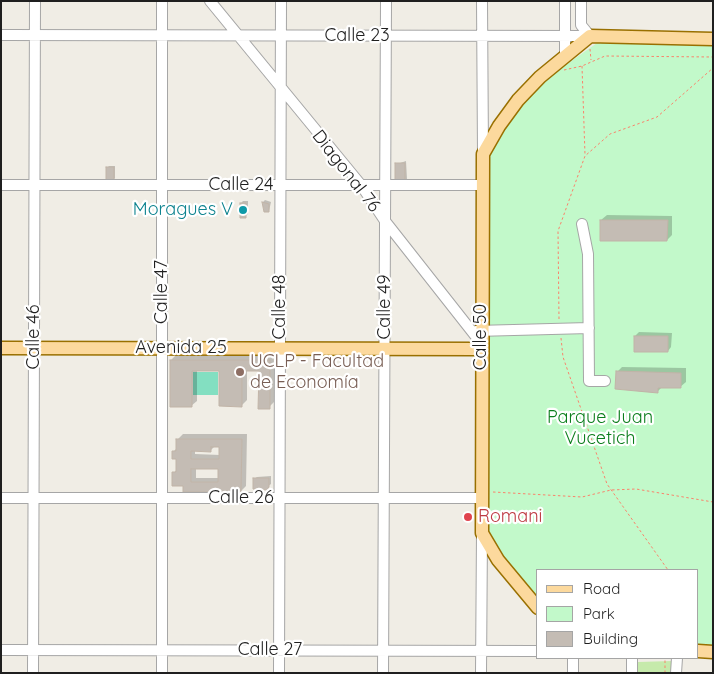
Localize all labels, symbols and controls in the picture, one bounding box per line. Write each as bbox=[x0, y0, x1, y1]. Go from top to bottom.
street label: Calle 23 bbox=[324, 25, 390, 47]
street label: Diagonal 76 bbox=[307, 126, 385, 216]
street label: Calle 24 bbox=[208, 174, 274, 196]
place label: Moragues V bbox=[133, 199, 233, 221]
marker: Moragues V bbox=[237, 204, 249, 216]
street label: Calle 47 bbox=[151, 260, 173, 324]
street label: Calle 48 bbox=[269, 274, 291, 340]
street label: Calle 49 bbox=[374, 274, 396, 340]
street label: Calle 46 bbox=[23, 304, 45, 370]
street label: Calle 50 bbox=[470, 304, 492, 370]
street label: Avenida 25 bbox=[135, 337, 227, 359]
place label: UCLP - Facultad de Economía bbox=[250, 351, 384, 394]
marker: UCLP - Facultad de Economía bbox=[234, 366, 246, 378]
park label: Parque Juan Vucetich bbox=[547, 407, 653, 449]
street label: Calle 26 bbox=[208, 487, 274, 509]
place label: Romani bbox=[478, 506, 542, 528]
marker: Romani bbox=[462, 511, 474, 523]
legend bbox=[536, 569, 699, 659]
text: Road bbox=[583, 579, 620, 598]
text: Park bbox=[583, 604, 615, 623]
text: Building bbox=[583, 629, 638, 648]
street label: Calle 27 bbox=[238, 639, 302, 661]

